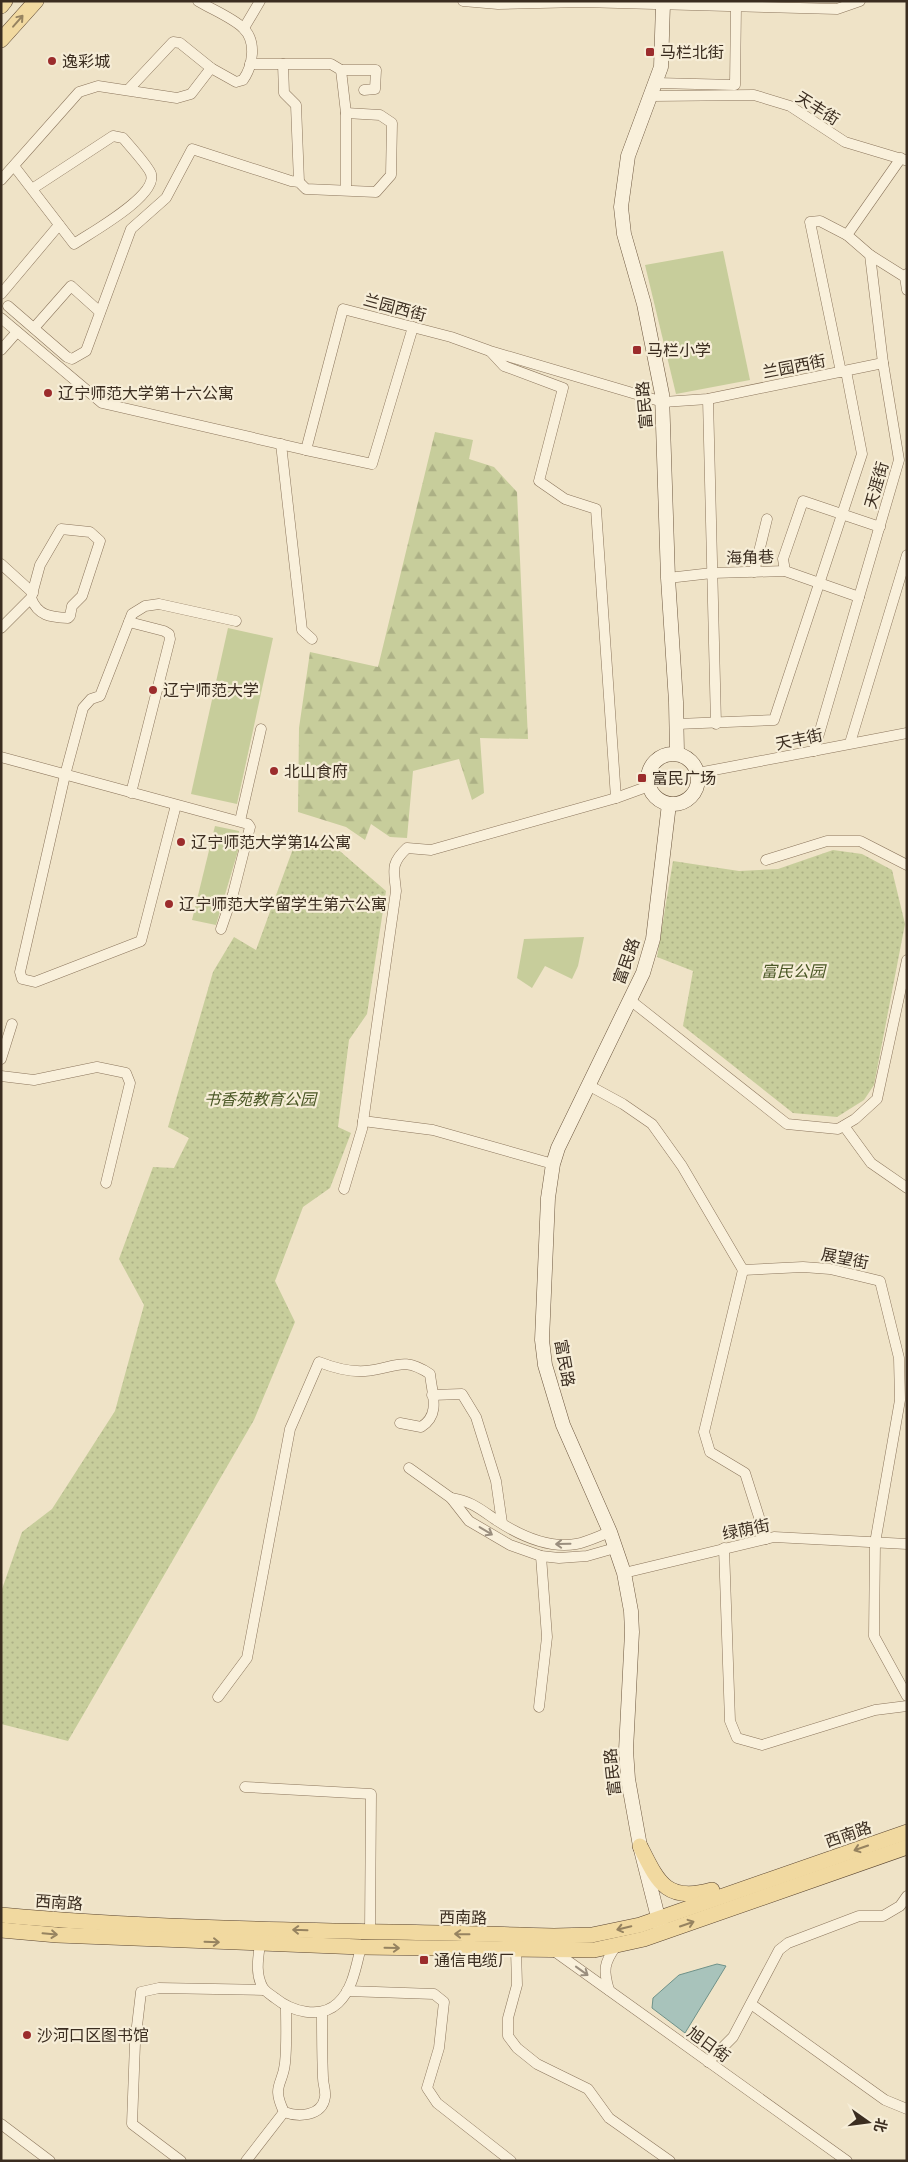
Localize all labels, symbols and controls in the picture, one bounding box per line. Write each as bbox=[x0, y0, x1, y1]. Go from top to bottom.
one-way arrow bbox=[13, 14, 24, 27]
place label: 马栏北街 bbox=[660, 42, 724, 62]
marker: 马栏北街 bbox=[644, 46, 656, 58]
place label: 逸彩城 bbox=[62, 51, 110, 71]
marker: 逸彩城 bbox=[46, 55, 58, 67]
street label: 天丰街 bbox=[792, 87, 844, 129]
street label: 兰园西街 bbox=[361, 289, 429, 325]
place label: 马栏小学 bbox=[647, 340, 711, 360]
marker: 马栏小学 bbox=[631, 344, 643, 356]
street label: 兰园西街 bbox=[761, 350, 827, 382]
street label: 富民路 bbox=[632, 380, 656, 430]
place label: 辽宁师范大学第十六公寓 bbox=[58, 383, 234, 403]
marker: 辽宁师范大学第十六公寓 bbox=[42, 387, 54, 399]
street label: 天涯街 bbox=[860, 459, 892, 511]
street label: 海角巷 bbox=[726, 546, 774, 568]
place label: 辽宁师范大学 bbox=[163, 680, 259, 700]
marker: 辽宁师范大学 bbox=[147, 684, 159, 696]
street label: 天丰街 bbox=[773, 724, 825, 754]
place label: 北山食府 bbox=[284, 761, 348, 781]
marker: 北山食府 bbox=[268, 765, 280, 777]
place label: 富民广场 bbox=[652, 768, 716, 788]
marker: 富民广场 bbox=[636, 772, 648, 784]
place label: 辽宁师范大学第14公寓 bbox=[191, 832, 351, 852]
marker: 辽宁师范大学第14公寓 bbox=[175, 836, 187, 848]
place label: 辽宁师范大学留学生第六公寓 bbox=[179, 894, 387, 914]
marker: 辽宁师范大学留学生第六公寓 bbox=[163, 898, 175, 910]
street label: 富民路 bbox=[608, 935, 644, 987]
park label: 富民公园 bbox=[761, 961, 827, 981]
park label: 书香苑教育公园 bbox=[204, 1089, 318, 1109]
street label: 展望街 bbox=[820, 1244, 870, 1272]
street label: 富民路 bbox=[551, 1338, 579, 1388]
street label: 绿荫街 bbox=[721, 1515, 771, 1543]
one-way arrow bbox=[478, 1527, 492, 1537]
one-way arrow bbox=[555, 1539, 572, 1549]
street label: 富民路 bbox=[600, 1747, 624, 1797]
street label: 西南路 bbox=[822, 1817, 874, 1851]
one-way arrow bbox=[853, 1844, 869, 1853]
street label: 西南路 bbox=[34, 1890, 84, 1914]
street label: 西南路 bbox=[439, 1907, 487, 1927]
one-way arrow bbox=[679, 1919, 694, 1928]
one-way arrow bbox=[617, 1924, 633, 1933]
one-way arrow bbox=[292, 1925, 308, 1935]
one-way arrow bbox=[455, 1929, 471, 1939]
one-way arrow bbox=[42, 1930, 58, 1939]
one-way arrow bbox=[204, 1937, 220, 1946]
one-way arrow bbox=[384, 1943, 400, 1953]
place label: 通信电缆厂 bbox=[434, 1950, 514, 1970]
marker: 通信电缆厂 bbox=[418, 1954, 430, 1966]
one-way arrow bbox=[575, 1966, 589, 1976]
street label: 旭日街 bbox=[684, 2022, 734, 2066]
place label: 沙河口区图书馆 bbox=[37, 2025, 149, 2045]
marker: 沙河口区图书馆 bbox=[21, 2029, 33, 2041]
north arrow bbox=[843, 2097, 893, 2147]
text: 北 bbox=[870, 2116, 891, 2134]

